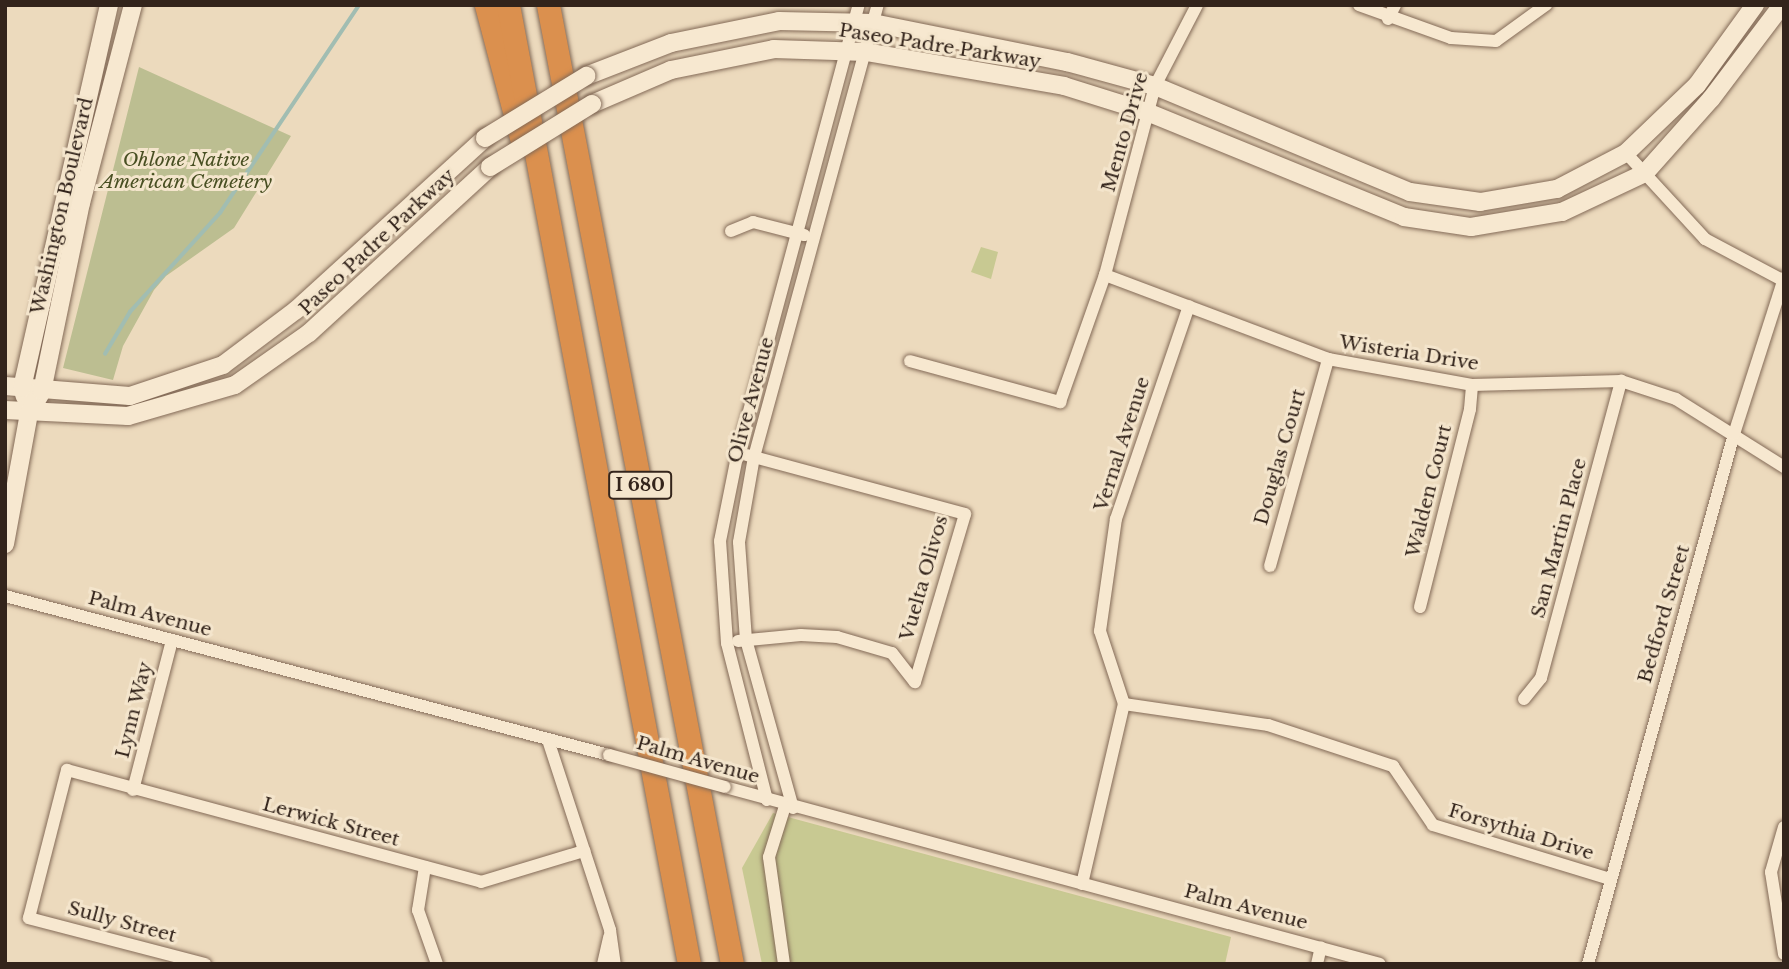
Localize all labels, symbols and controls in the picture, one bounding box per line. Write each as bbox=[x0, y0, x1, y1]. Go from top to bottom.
street label: Paseo Padre Parkway bbox=[837, 19, 1043, 73]
street label: Mento Drive bbox=[1097, 69, 1153, 195]
street label: Washington Boulevard bbox=[26, 95, 98, 317]
park label: Ohlone Native American Cemetery bbox=[100, 149, 272, 193]
street label: Paseo Padre Parkway bbox=[294, 164, 460, 320]
street label: Wisteria Drive bbox=[1337, 331, 1481, 375]
street label: Olive Avenue bbox=[723, 334, 779, 466]
street label: Vernal Avenue bbox=[1089, 374, 1155, 514]
street label: Douglas Court bbox=[1250, 386, 1310, 528]
street label: Walden Court bbox=[1401, 422, 1457, 560]
street label: San Martin Place bbox=[1527, 456, 1591, 620]
road number: I 680 bbox=[607, 471, 673, 500]
street label: Vuelta Olivos bbox=[895, 513, 953, 643]
street label: Bedford Street bbox=[1633, 542, 1695, 686]
street label: Palm Avenue bbox=[85, 586, 215, 642]
street label: Lynn Way bbox=[111, 659, 157, 761]
street label: Palm Avenue bbox=[633, 731, 763, 789]
street label: Lerwick Street bbox=[260, 793, 402, 851]
street label: Forsythia Drive bbox=[1445, 799, 1597, 865]
street label: Palm Avenue bbox=[1181, 879, 1311, 935]
street label: Sully Street bbox=[65, 896, 179, 948]

